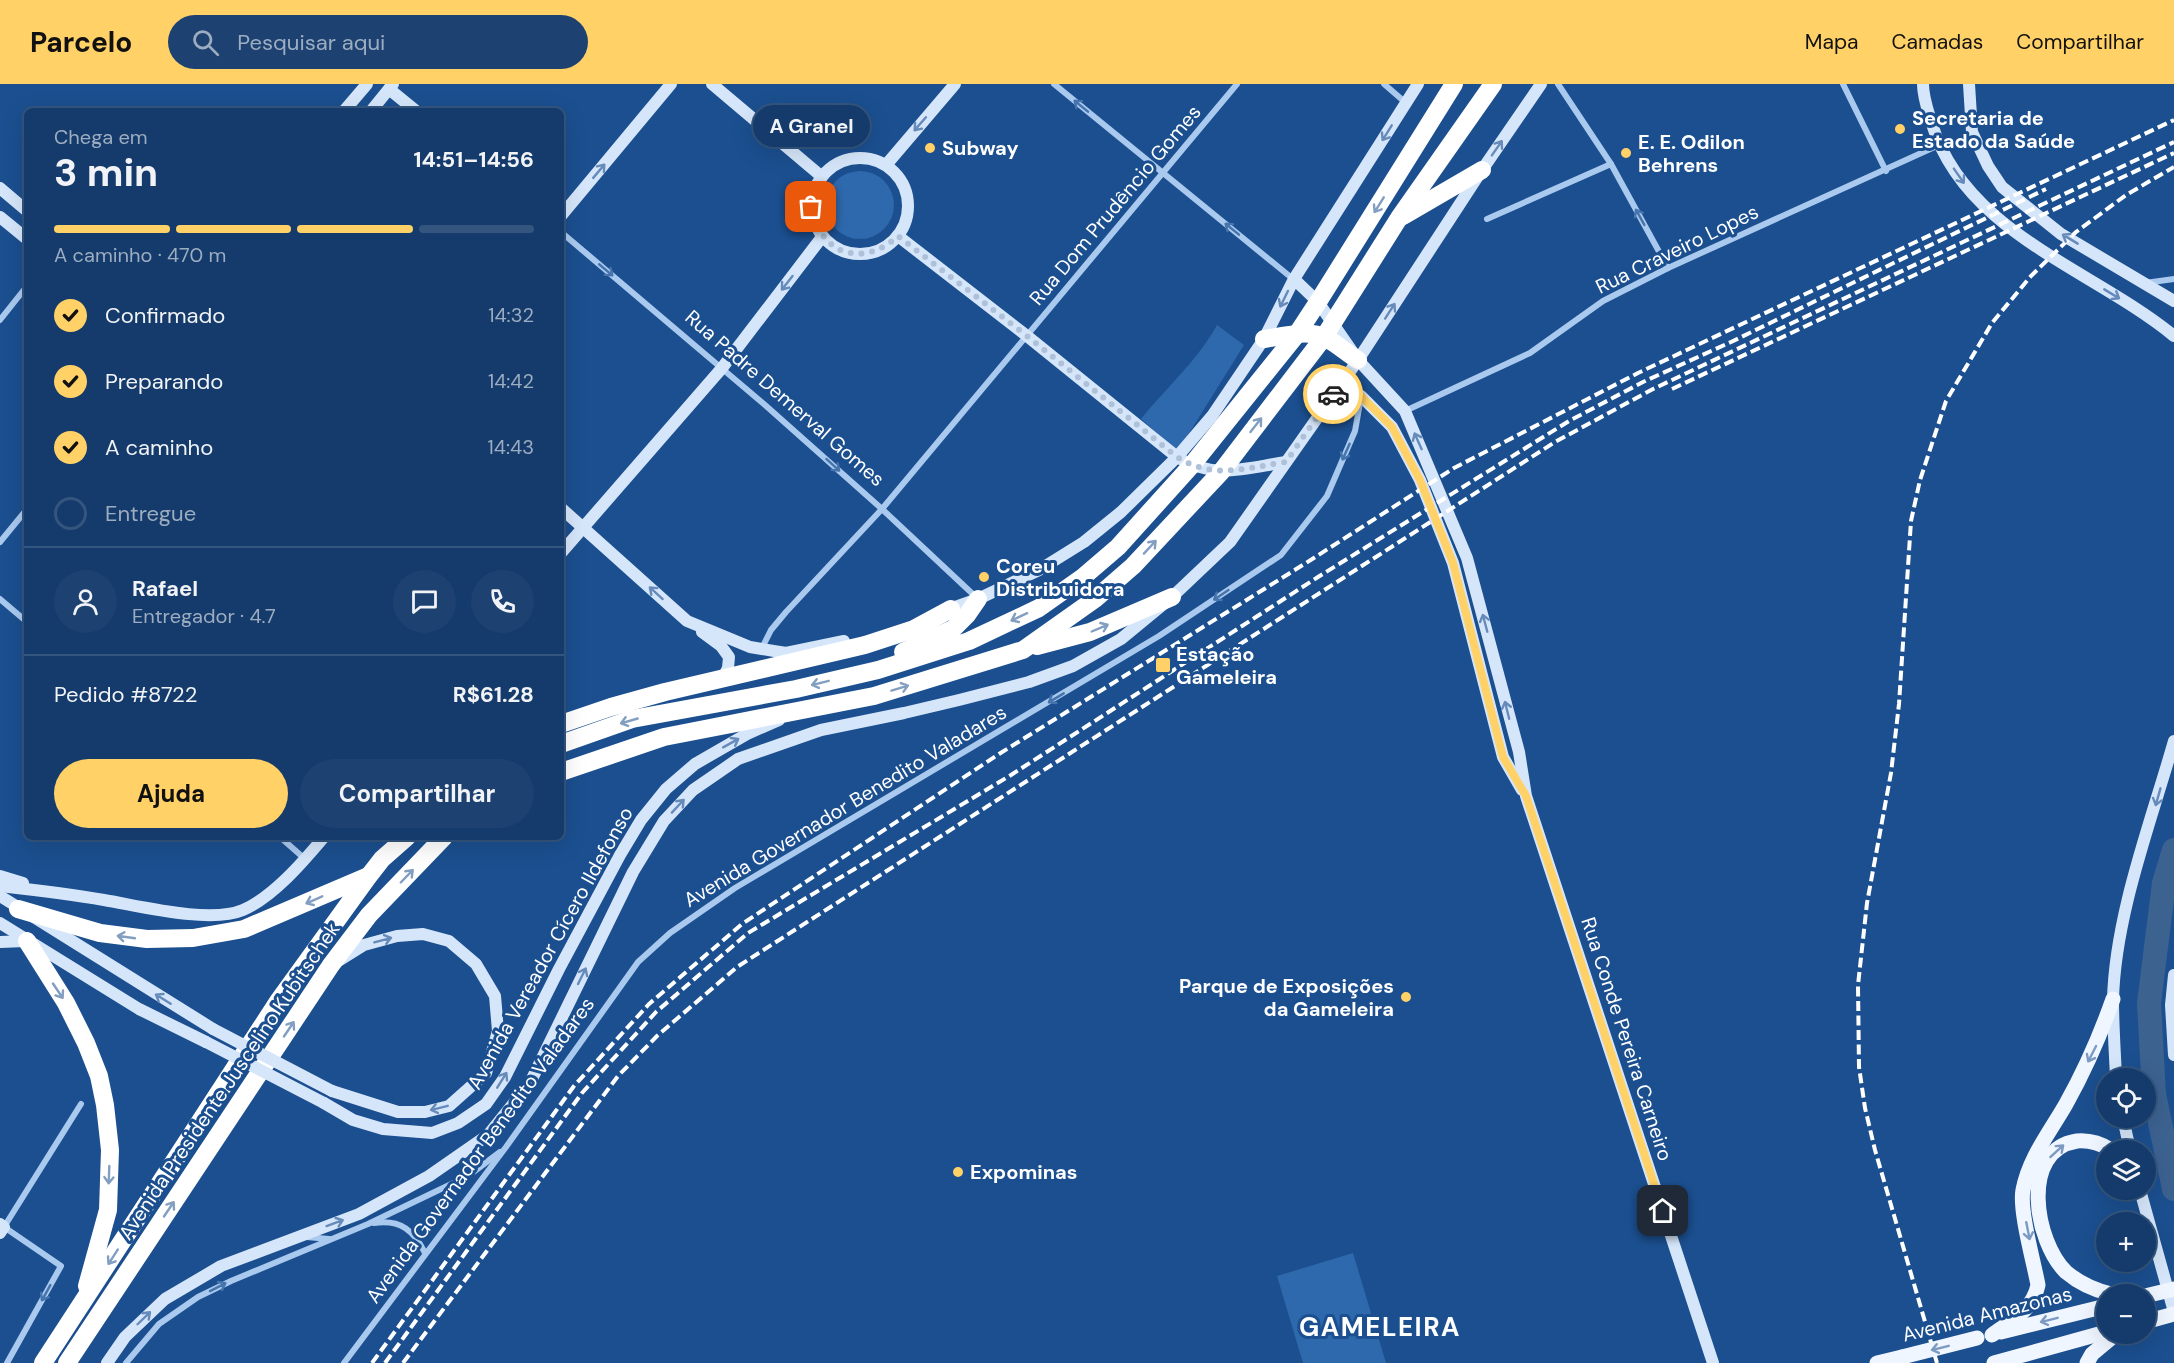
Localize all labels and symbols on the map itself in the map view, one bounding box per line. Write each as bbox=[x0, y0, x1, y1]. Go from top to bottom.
street label: Rua Dom Prudêncio Gomes bbox=[1023, 99, 1207, 311]
one-way arrow bbox=[1074, 99, 1089, 113]
callout: A Granel bbox=[752, 105, 870, 147]
place label: Secretaria de Estado da Saúde bbox=[1912, 105, 2075, 154]
one-way arrow bbox=[913, 116, 927, 131]
marker: Secretaria de Estado da Saúde bbox=[1893, 122, 1907, 136]
one-way arrow bbox=[1380, 124, 1392, 141]
place label: E. E. Odilon Behrens bbox=[1638, 129, 1745, 178]
place label: Subway bbox=[942, 135, 1018, 161]
marker: Subway bbox=[923, 141, 937, 155]
one-way arrow bbox=[1491, 141, 1503, 157]
marker: E. E. Odilon Behrens bbox=[1619, 146, 1633, 160]
one-way arrow bbox=[592, 163, 605, 179]
one-way arrow bbox=[1953, 167, 1965, 184]
pin bbox=[785, 181, 836, 232]
one-way arrow bbox=[1372, 196, 1384, 213]
street label: Rua Craveiro Lopes bbox=[1591, 198, 1763, 300]
one-way arrow bbox=[1634, 209, 1646, 226]
one-way arrow bbox=[1224, 223, 1240, 236]
one-way arrow bbox=[2062, 232, 2079, 244]
one-way arrow bbox=[598, 263, 613, 277]
one-way arrow bbox=[780, 275, 793, 291]
one-way arrow bbox=[2103, 288, 2120, 300]
one-way arrow bbox=[1278, 290, 1290, 308]
one-way arrow bbox=[1384, 303, 1396, 320]
street label: Rua Padre Demerval Gomes bbox=[680, 304, 890, 492]
courier bbox=[1303, 364, 1363, 424]
one-way arrow bbox=[1250, 418, 1263, 434]
one-way arrow bbox=[1412, 432, 1423, 450]
one-way arrow bbox=[1340, 442, 1351, 461]
one-way arrow bbox=[825, 458, 840, 472]
one-way arrow bbox=[1143, 540, 1157, 555]
place label: Coreu Distribuidora bbox=[996, 553, 1124, 602]
marker: Coreu Distribuidora bbox=[977, 570, 991, 584]
one-way arrow bbox=[649, 586, 664, 600]
one-way arrow bbox=[1214, 589, 1230, 601]
one-way arrow bbox=[1011, 612, 1029, 624]
one-way arrow bbox=[1478, 614, 1490, 633]
one-way arrow bbox=[1090, 622, 1108, 633]
place label: Estação Gameleira bbox=[1176, 641, 1277, 690]
marker: Estação Gameleira bbox=[1154, 656, 1172, 674]
one-way arrow bbox=[811, 677, 830, 689]
one-way arrow bbox=[890, 682, 909, 693]
one-way arrow bbox=[1048, 693, 1065, 705]
street label: Avenida Governador Benedito Valadares bbox=[679, 699, 1011, 913]
one-way arrow bbox=[1501, 701, 1513, 720]
one-way arrow bbox=[620, 716, 639, 727]
one-way arrow bbox=[722, 737, 739, 749]
one-way arrow bbox=[2152, 787, 2163, 806]
one-way arrow bbox=[670, 799, 685, 814]
street label: Avenida Vereador Cícero Ildefonso bbox=[461, 802, 639, 1094]
one-way arrow bbox=[399, 868, 414, 883]
one-way arrow bbox=[305, 895, 324, 906]
street label: Rua Conde Pereira Carneiro bbox=[1575, 914, 1679, 1164]
street label: Avenida Presidente Juscelino Kubitschek bbox=[113, 917, 345, 1245]
one-way arrow bbox=[116, 931, 136, 942]
one-way arrow bbox=[373, 934, 392, 945]
one-way arrow bbox=[577, 967, 589, 985]
place label: Parque de Exposições da Gameleira bbox=[1179, 973, 1394, 1022]
one-way arrow bbox=[52, 982, 64, 999]
marker: Parque de Exposições da Gameleira bbox=[1399, 990, 1413, 1004]
one-way arrow bbox=[155, 992, 172, 1004]
street label: Avenida Governador Benedito Valadares bbox=[360, 992, 600, 1308]
one-way arrow bbox=[283, 1021, 295, 1038]
one-way arrow bbox=[2086, 1044, 2098, 1062]
one-way arrow bbox=[497, 1072, 509, 1089]
one-way arrow bbox=[430, 1103, 449, 1115]
one-way arrow bbox=[2050, 1144, 2065, 1158]
place label: Expominas bbox=[970, 1159, 1077, 1185]
one-way arrow bbox=[104, 1165, 115, 1185]
marker: Expominas bbox=[951, 1165, 965, 1179]
pin bbox=[1637, 1185, 1688, 1236]
one-way arrow bbox=[164, 1201, 176, 1218]
one-way arrow bbox=[325, 1216, 344, 1227]
one-way arrow bbox=[2022, 1221, 2033, 1240]
one-way arrow bbox=[107, 1248, 119, 1264]
street label: Avenida Amazonas bbox=[1899, 1280, 2075, 1348]
one-way arrow bbox=[209, 1281, 227, 1292]
one-way arrow bbox=[40, 1284, 52, 1301]
district label: GAMELEIRA bbox=[1299, 1310, 1461, 1344]
one-way arrow bbox=[137, 1311, 152, 1326]
one-way arrow bbox=[2040, 1315, 2059, 1327]
one-way arrow bbox=[1930, 1342, 1949, 1354]

